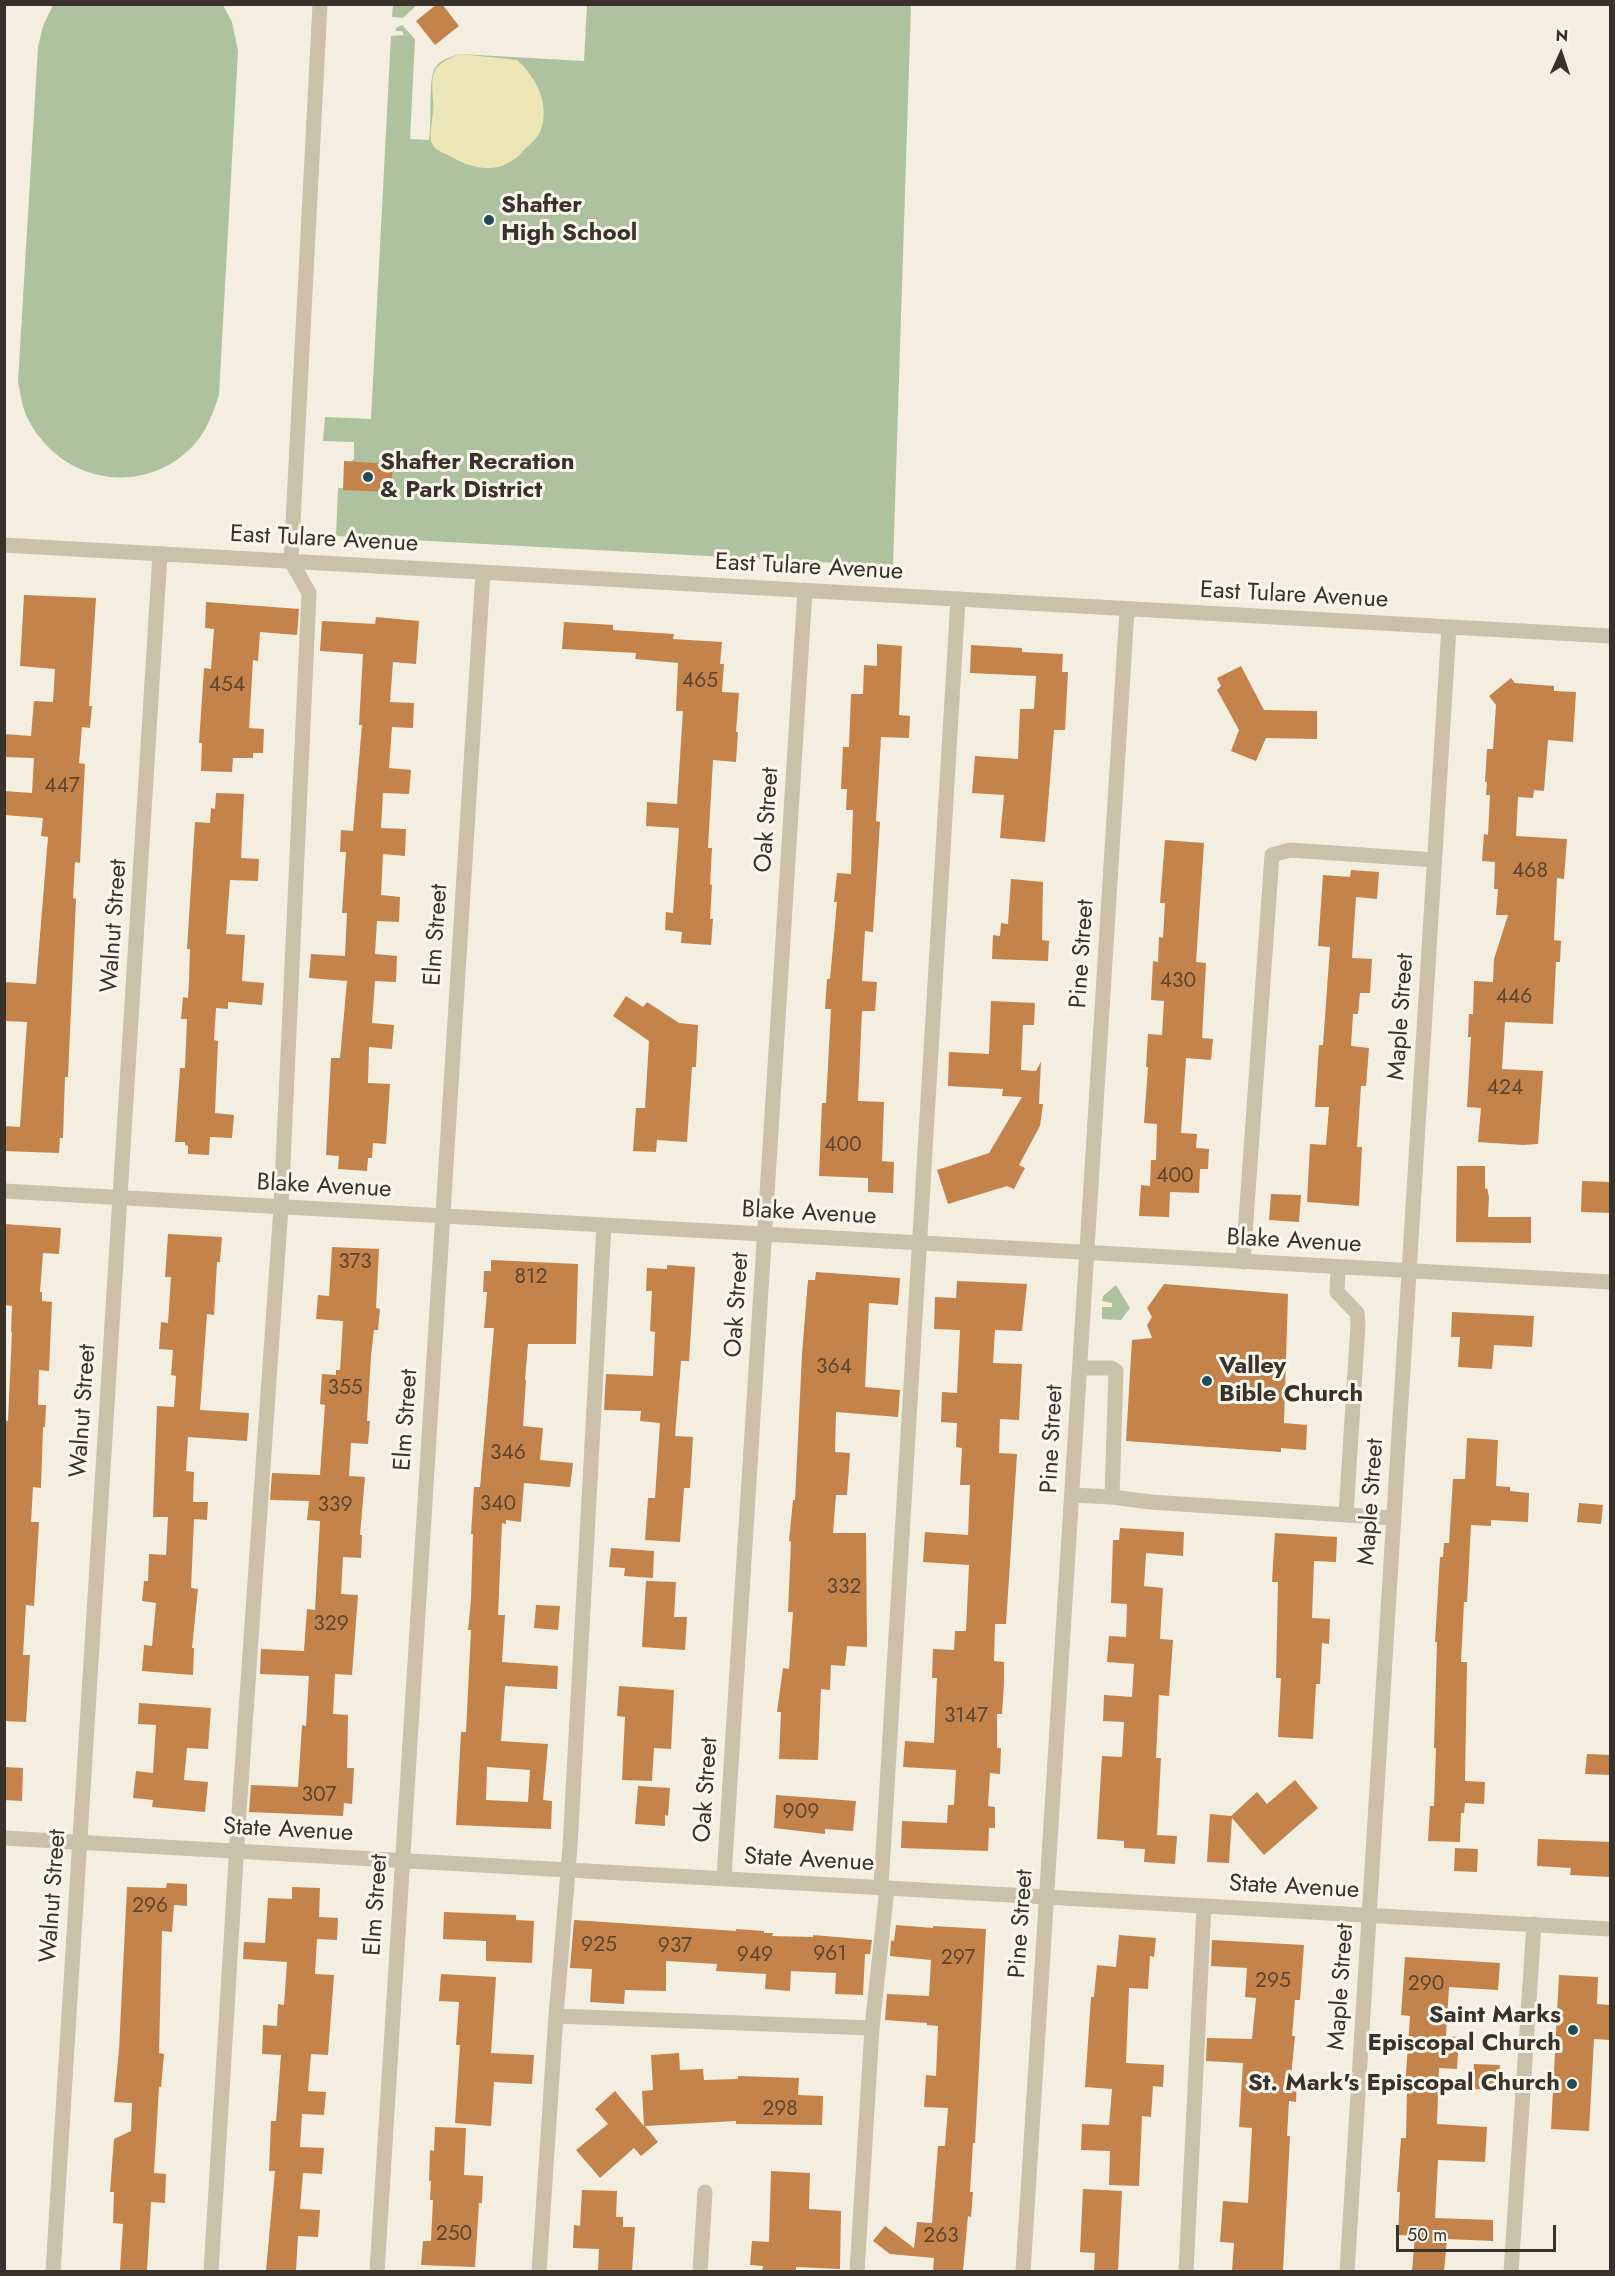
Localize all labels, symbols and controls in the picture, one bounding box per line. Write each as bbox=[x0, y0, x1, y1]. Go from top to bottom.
north arrow bbox=[1531, 24, 1591, 84]
text: N bbox=[1555, 24, 1569, 47]
place label: Shafter High School bbox=[501, 192, 637, 248]
marker: Shafter High School bbox=[482, 213, 496, 227]
place label: Shafter Recration & Park District bbox=[380, 449, 574, 505]
marker: Shafter Recration & Park District bbox=[361, 470, 375, 484]
street label: East Tulare Avenue bbox=[229, 521, 419, 559]
street label: East Tulare Avenue bbox=[714, 549, 904, 587]
street label: East Tulare Avenue bbox=[1199, 577, 1389, 615]
house number: 465 bbox=[682, 669, 718, 695]
house number: 454 bbox=[209, 673, 245, 699]
street label: Oak Street bbox=[750, 766, 786, 874]
house number: 447 bbox=[44, 774, 80, 800]
street label: Walnut Street bbox=[96, 858, 134, 994]
house number: 468 bbox=[1512, 859, 1548, 885]
street label: Elm Street bbox=[419, 883, 455, 987]
street label: Pine Street bbox=[1065, 899, 1101, 1009]
street label: Maple Street bbox=[1383, 953, 1421, 1081]
house number: 430 bbox=[1160, 969, 1196, 995]
house number: 446 bbox=[1496, 985, 1532, 1011]
house number: 424 bbox=[1487, 1076, 1523, 1102]
house number: 400 bbox=[824, 1133, 862, 1159]
house number: 400 bbox=[1156, 1164, 1194, 1190]
street label: Blake Avenue bbox=[256, 1169, 392, 1205]
street label: Blake Avenue bbox=[741, 1196, 877, 1232]
street label: Blake Avenue bbox=[1226, 1224, 1362, 1260]
house number: 373 bbox=[338, 1250, 372, 1276]
street label: Oak Street bbox=[720, 1251, 756, 1359]
house number: 812 bbox=[515, 1265, 547, 1291]
street label: Walnut Street bbox=[65, 1343, 103, 1479]
place label: Valley Bible Church bbox=[1219, 1353, 1363, 1409]
house number: 364 bbox=[816, 1355, 852, 1381]
street label: Elm Street bbox=[389, 1368, 425, 1472]
marker: Valley Bible Church bbox=[1200, 1374, 1214, 1388]
house number: 355 bbox=[327, 1376, 363, 1402]
street label: Pine Street bbox=[1036, 1384, 1070, 1494]
street label: Maple Street bbox=[1353, 1438, 1391, 1566]
house number: 346 bbox=[490, 1441, 526, 1467]
house number: 340 bbox=[480, 1492, 516, 1518]
house number: 339 bbox=[317, 1493, 353, 1519]
house number: 332 bbox=[827, 1575, 861, 1601]
house number: 329 bbox=[313, 1612, 349, 1638]
house number: 3147 bbox=[944, 1704, 988, 1730]
street label: Oak Street bbox=[689, 1736, 725, 1844]
house number: 307 bbox=[301, 1783, 337, 1809]
house number: 909 bbox=[783, 1800, 819, 1826]
street label: State Avenue bbox=[222, 1813, 354, 1849]
street label: Walnut Street bbox=[35, 1828, 73, 1964]
street label: State Avenue bbox=[743, 1843, 875, 1879]
street label: Elm Street bbox=[359, 1853, 395, 1957]
street label: Pine Street bbox=[1004, 1869, 1040, 1979]
street label: State Avenue bbox=[1228, 1870, 1360, 1906]
house number: 296 bbox=[132, 1894, 168, 1920]
street label: Maple Street bbox=[1323, 1923, 1361, 2051]
house number: 925 bbox=[581, 1933, 617, 1959]
house number: 937 bbox=[658, 1934, 692, 1960]
house number: 961 bbox=[813, 1942, 847, 1968]
house number: 949 bbox=[737, 1943, 773, 1969]
house number: 297 bbox=[941, 1946, 975, 1972]
house number: 295 bbox=[1255, 1969, 1291, 1995]
house number: 290 bbox=[1408, 1972, 1444, 1998]
place label: Saint Marks Episcopal Church bbox=[1367, 2002, 1561, 2058]
marker: Saint Marks Episcopal Church bbox=[1566, 2023, 1580, 2037]
place label: St. Mark's Episcopal Church bbox=[1248, 2070, 1560, 2098]
marker: St. Mark's Episcopal Church bbox=[1565, 2077, 1579, 2091]
house number: 298 bbox=[762, 2097, 798, 2123]
scale bar bbox=[1399, 2213, 1560, 2251]
house number: 250 bbox=[436, 2222, 472, 2248]
text: 50 m bbox=[1407, 2222, 1447, 2248]
house number: 263 bbox=[923, 2224, 959, 2250]

